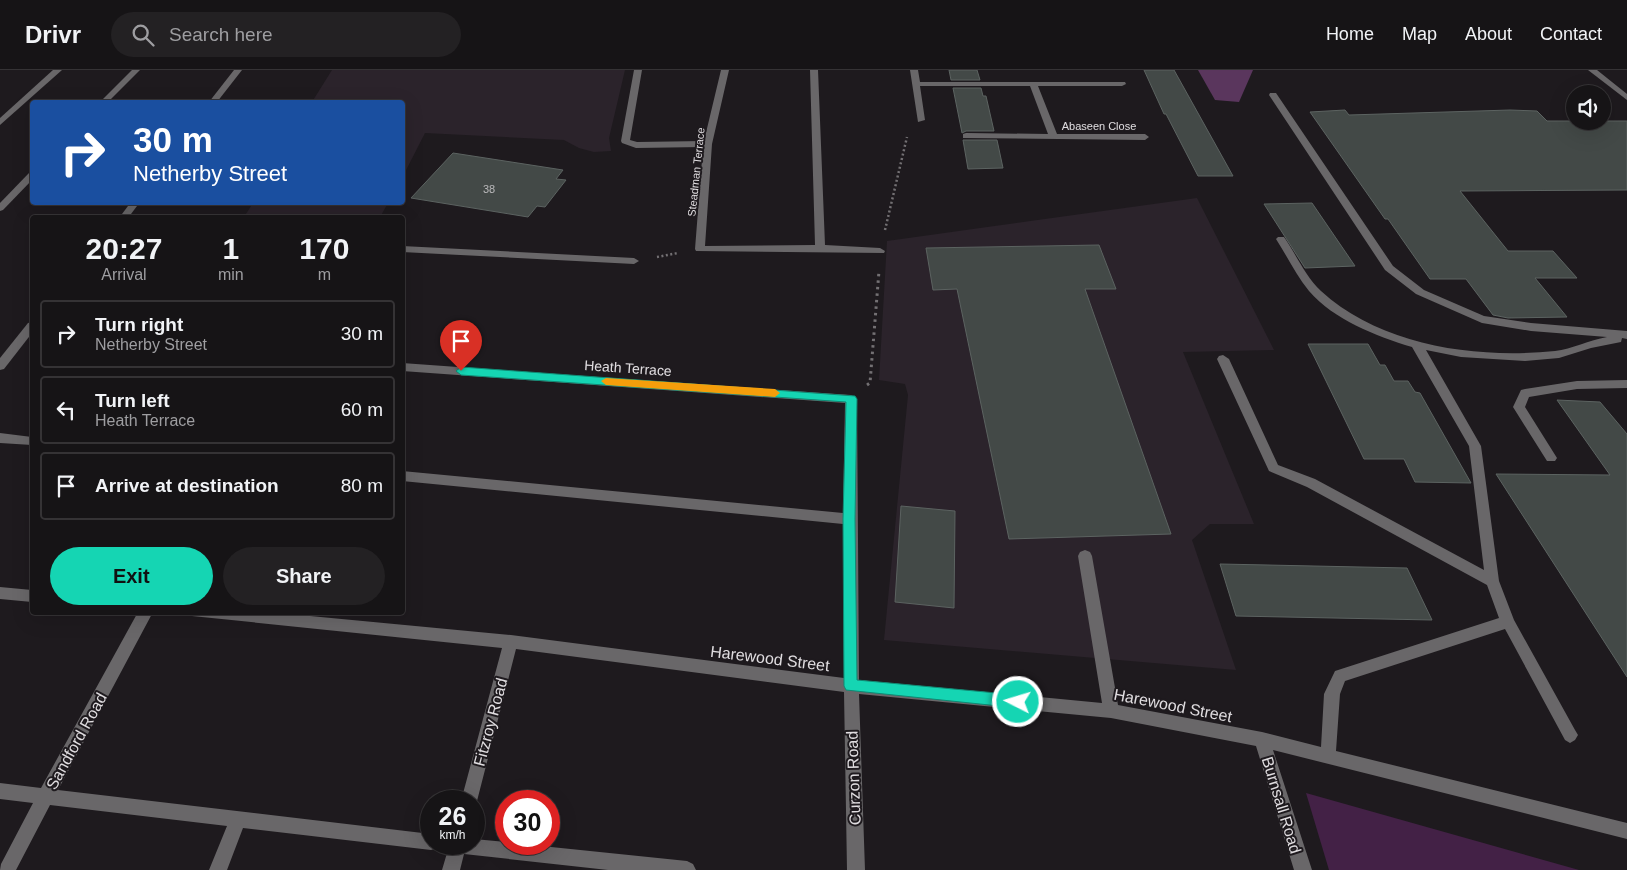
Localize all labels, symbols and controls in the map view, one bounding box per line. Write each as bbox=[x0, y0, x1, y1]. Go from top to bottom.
search box bbox=[111, 12, 461, 57]
text: Drivr bbox=[25, 21, 81, 48]
icon: search bbox=[129, 21, 157, 49]
text: Search here bbox=[169, 24, 273, 45]
text: Home bbox=[1326, 24, 1374, 44]
text: Map bbox=[1402, 24, 1437, 44]
text: About bbox=[1465, 24, 1512, 44]
text: Contact bbox=[1540, 24, 1602, 44]
map controls bbox=[1566, 85, 1611, 130]
button: sound bbox=[1566, 85, 1611, 130]
icon: right bbox=[50, 120, 115, 185]
text: 30 m bbox=[133, 120, 213, 159]
street label: Abaseen Close bbox=[1062, 120, 1136, 132]
street label: Steadman Terrace bbox=[685, 127, 707, 217]
text: Netherby Street bbox=[133, 161, 287, 186]
house number: 38 bbox=[483, 183, 495, 195]
text: 20:27 bbox=[86, 232, 162, 265]
text: 1 bbox=[222, 232, 239, 265]
text: 170 bbox=[299, 232, 349, 265]
text: Arrival bbox=[101, 266, 147, 283]
text: min bbox=[218, 266, 244, 283]
text: m bbox=[318, 266, 331, 283]
text: Turn right bbox=[95, 314, 183, 335]
icon: right bbox=[52, 320, 80, 348]
pin bbox=[440, 320, 482, 371]
text: 30 m bbox=[341, 323, 383, 344]
icon: arrive bbox=[447, 327, 475, 355]
text: Netherby Street bbox=[95, 336, 207, 353]
street label: Heath Terrace bbox=[584, 357, 672, 379]
text: Turn left bbox=[95, 390, 170, 411]
icon: left bbox=[52, 396, 80, 424]
text: 60 m bbox=[341, 399, 383, 420]
text: Heath Terrace bbox=[95, 412, 195, 429]
icon: arrive bbox=[52, 472, 80, 500]
text: Arrive at destination bbox=[95, 475, 279, 496]
text: 80 m bbox=[341, 475, 383, 496]
button: Exit bbox=[50, 547, 213, 605]
button: Share bbox=[223, 547, 385, 605]
street label: Harewood Street bbox=[709, 643, 831, 674]
position arrow bbox=[991, 675, 1043, 727]
street label: Fitzroy Road bbox=[471, 676, 510, 768]
street label: Harewood Street bbox=[1112, 686, 1234, 725]
street label: Sandford Road bbox=[43, 690, 110, 792]
street label: Curzon Road bbox=[843, 731, 864, 825]
street label: Burnsall Road bbox=[1259, 755, 1304, 856]
speed limit sign: 30 bbox=[495, 790, 560, 855]
text: 26 bbox=[439, 802, 466, 830]
text: km/h bbox=[439, 828, 466, 842]

